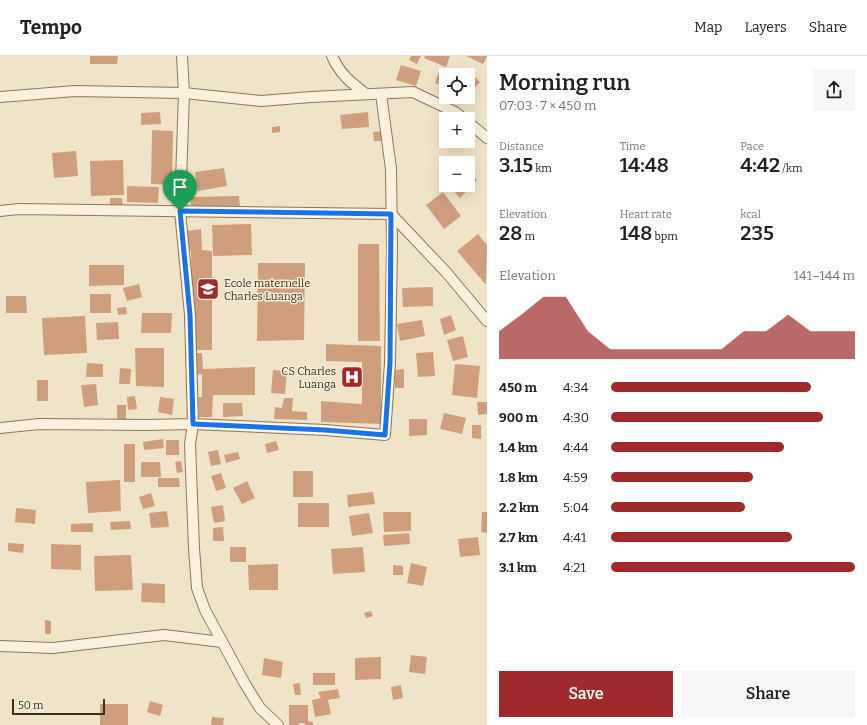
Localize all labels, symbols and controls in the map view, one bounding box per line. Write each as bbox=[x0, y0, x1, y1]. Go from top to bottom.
text: Tempo bbox=[20, 16, 82, 39]
text: Map bbox=[694, 19, 722, 36]
text: Layers bbox=[744, 19, 787, 36]
text: Share bbox=[809, 19, 847, 36]
map controls bbox=[439, 68, 475, 192]
button: locate bbox=[439, 68, 475, 104]
text: Morning run bbox=[499, 69, 630, 96]
button: share bbox=[813, 69, 855, 111]
text: 07:03 · 7 × 450 m bbox=[499, 98, 596, 113]
button: + bbox=[439, 112, 475, 148]
text: Distance bbox=[499, 140, 544, 153]
text: Time bbox=[620, 140, 646, 153]
text: Pace bbox=[740, 140, 764, 153]
text: 3.15 bbox=[499, 153, 533, 177]
text: 14:48 bbox=[620, 153, 669, 177]
text: 4:42 bbox=[740, 153, 780, 177]
button: − bbox=[439, 156, 475, 192]
text: km bbox=[533, 162, 552, 175]
text: /km bbox=[780, 162, 802, 175]
pin bbox=[163, 170, 197, 211]
icon: arrive bbox=[169, 176, 191, 198]
text: Elevation bbox=[499, 208, 547, 221]
text: Heart rate bbox=[620, 208, 672, 221]
text: kcal bbox=[740, 208, 761, 221]
text: 28 bbox=[499, 221, 522, 245]
text: 148 bbox=[620, 221, 652, 245]
text: 235 bbox=[740, 221, 774, 245]
text: m bbox=[522, 230, 535, 243]
text: bpm bbox=[652, 230, 678, 243]
text: Elevation bbox=[499, 268, 556, 283]
text: 141–144 m bbox=[794, 268, 855, 283]
school or university icon: Ecole maternelle Charles Luanga bbox=[195, 276, 221, 302]
place label: Ecole maternelle Charles Luanga bbox=[224, 277, 310, 303]
hospital icon: CS Charles Luanga bbox=[339, 364, 365, 390]
place label: CS Charles Luanga bbox=[281, 365, 336, 391]
text: 450 m bbox=[499, 380, 537, 395]
text: 4:34 bbox=[563, 380, 588, 395]
text: 900 m bbox=[499, 410, 538, 425]
text: 4:30 bbox=[563, 410, 589, 425]
text: 1.4 km bbox=[499, 440, 538, 455]
text: 4:44 bbox=[563, 440, 589, 455]
text: 1.8 km bbox=[499, 470, 538, 485]
text: 4:59 bbox=[563, 470, 588, 485]
text: 2.2 km bbox=[499, 500, 539, 515]
text: 5:04 bbox=[563, 500, 589, 515]
text: 2.7 km bbox=[499, 530, 538, 545]
text: 4:41 bbox=[563, 530, 586, 545]
text: 3.1 km bbox=[499, 560, 537, 575]
text: 4:21 bbox=[563, 560, 586, 575]
button: Save bbox=[499, 671, 673, 717]
button: Share bbox=[681, 671, 855, 717]
scale bar bbox=[12, 697, 105, 716]
text: 50 m bbox=[18, 699, 44, 712]

